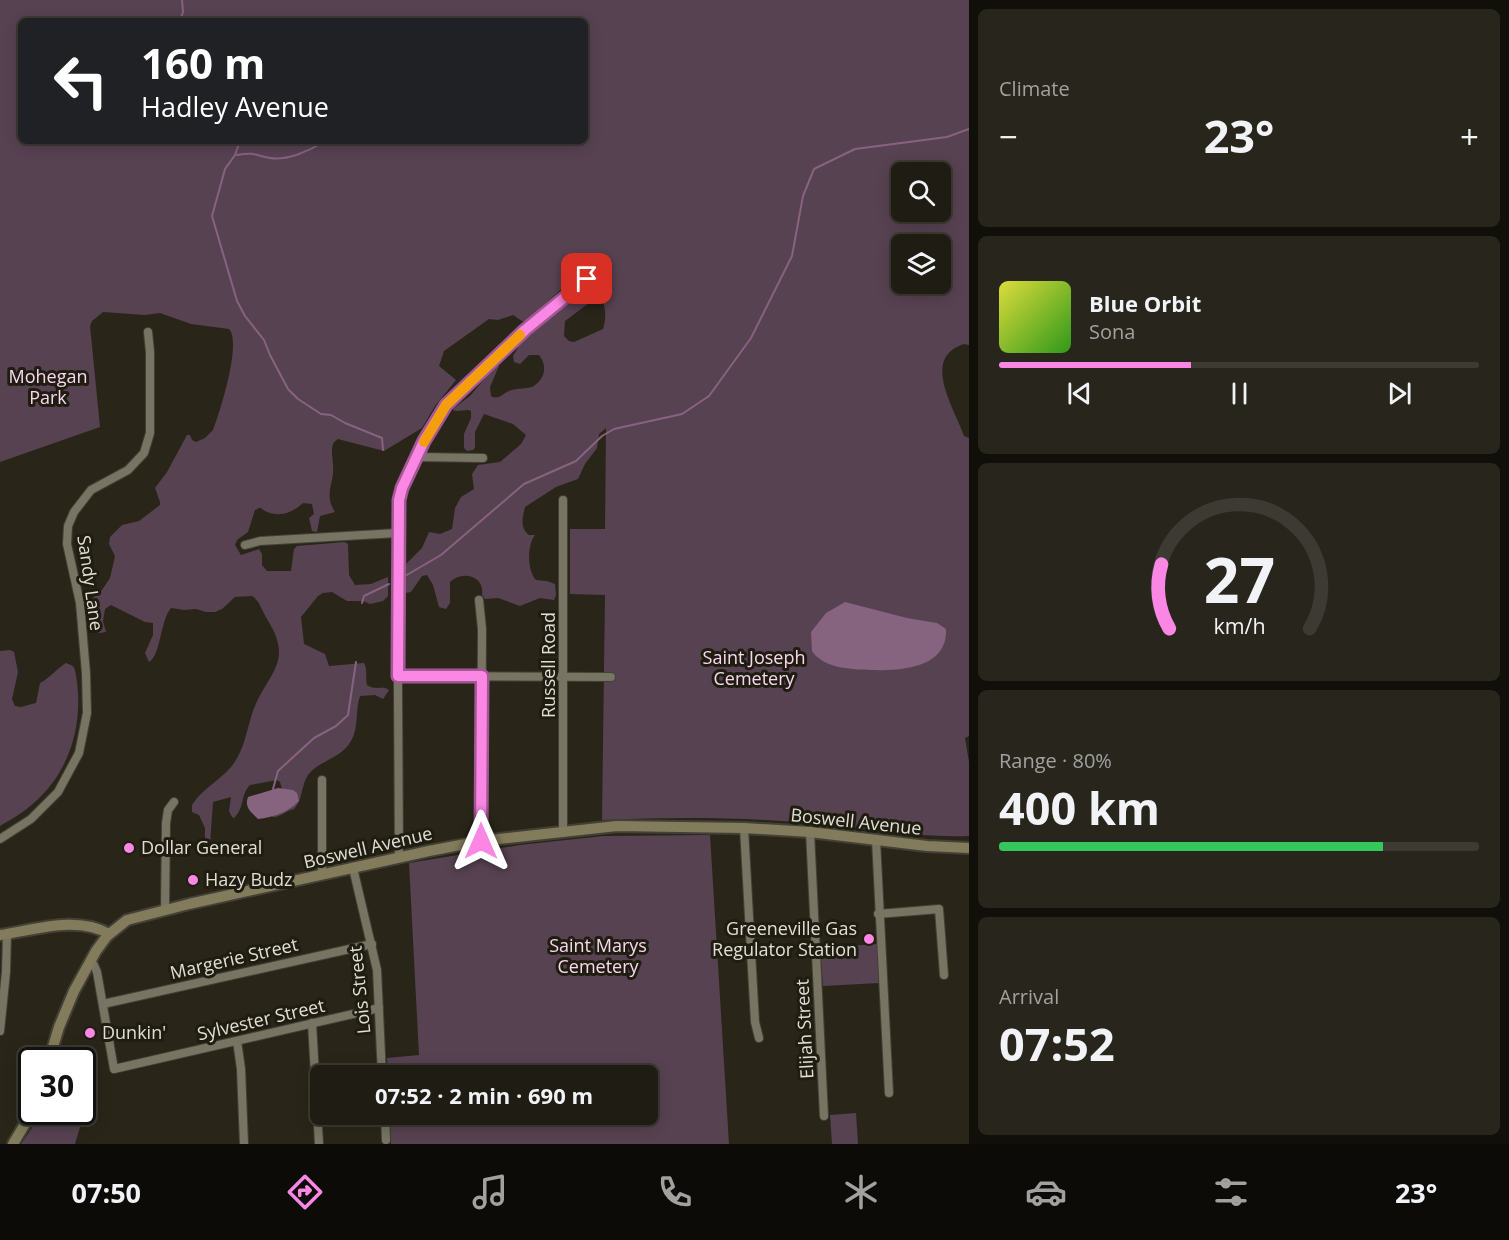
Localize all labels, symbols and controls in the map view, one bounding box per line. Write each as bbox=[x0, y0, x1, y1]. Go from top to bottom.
text: 160 m bbox=[141, 34, 265, 91]
icon: left bbox=[42, 42, 120, 120]
text: Climate bbox=[999, 75, 1070, 102]
text: Hadley Avenue bbox=[141, 88, 329, 125]
text: 23° bbox=[1204, 105, 1274, 166]
text: − bbox=[999, 114, 1018, 159]
text: + bbox=[1460, 114, 1479, 159]
map controls bbox=[891, 162, 951, 294]
button: search bbox=[891, 162, 951, 222]
button: layers bbox=[891, 234, 951, 294]
pin bbox=[561, 253, 612, 304]
icon: arrive bbox=[570, 262, 603, 295]
text: Blue Orbit bbox=[1089, 288, 1201, 318]
text: Sona bbox=[1089, 318, 1135, 345]
park label: Mohegan Park bbox=[9, 364, 87, 409]
icon: previous bbox=[1063, 377, 1096, 410]
icon: pause bbox=[1223, 377, 1256, 410]
icon: next bbox=[1383, 377, 1416, 410]
street label: Sandy Lane bbox=[72, 534, 110, 632]
text: 27 bbox=[1203, 536, 1275, 621]
text: km/h bbox=[1213, 611, 1265, 640]
street label: Russell Road bbox=[536, 612, 560, 718]
park label: Saint Joseph Cemetery bbox=[703, 645, 805, 690]
text: Range · 80% bbox=[999, 747, 1112, 774]
text: 400 km bbox=[999, 777, 1160, 838]
street label: Boswell Avenue bbox=[789, 802, 923, 840]
position arrow bbox=[449, 809, 513, 873]
street label: Boswell Avenue bbox=[301, 821, 435, 874]
place label: Dollar General bbox=[141, 835, 262, 859]
marker: Dollar General bbox=[122, 841, 136, 855]
place label: Hazy Budz bbox=[205, 867, 293, 891]
marker: Hazy Budz bbox=[186, 873, 200, 887]
place label: Greeneville Gas Regulator Station bbox=[712, 916, 857, 961]
street label: Margerie Street bbox=[168, 932, 300, 984]
marker: Greeneville Gas Regulator Station bbox=[862, 932, 876, 946]
park label: Saint Marys Cemetery bbox=[549, 933, 647, 978]
street label: Lois Street bbox=[342, 945, 376, 1035]
street label: Elijah Street bbox=[789, 979, 819, 1079]
text: Arrival bbox=[999, 983, 1059, 1010]
street label: Sylvester Street bbox=[195, 993, 327, 1045]
text: 07:52 bbox=[999, 1013, 1115, 1074]
place label: Dunkin' bbox=[102, 1020, 166, 1044]
marker: Dunkin' bbox=[83, 1026, 97, 1040]
speed limit sign: 30 bbox=[18, 1047, 96, 1125]
text: 07:52 · 2 min · 690 m bbox=[375, 1080, 593, 1110]
icon: directions bbox=[284, 1171, 326, 1213]
icon: music bbox=[469, 1171, 511, 1213]
icon: phone bbox=[654, 1171, 696, 1213]
icon: climate bbox=[840, 1171, 882, 1213]
icon: car bbox=[1025, 1171, 1067, 1213]
icon: filters bbox=[1210, 1171, 1252, 1213]
text: 07:50 bbox=[72, 1174, 141, 1211]
text: 23° bbox=[1395, 1174, 1437, 1211]

